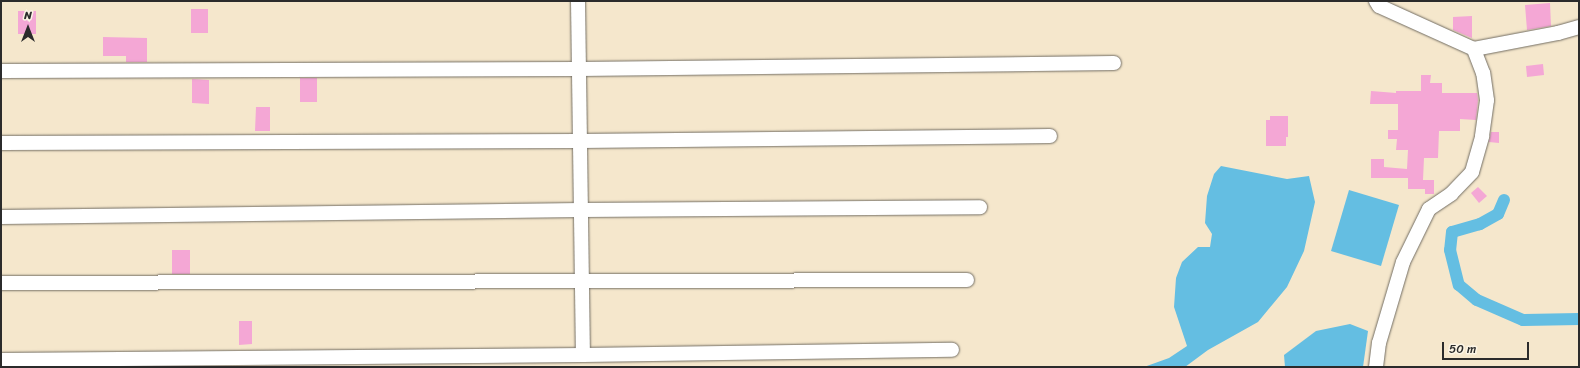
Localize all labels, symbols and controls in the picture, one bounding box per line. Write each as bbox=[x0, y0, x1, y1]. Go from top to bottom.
text: N bbox=[24, 6, 32, 25]
north arrow bbox=[8, 8, 48, 48]
scale bar bbox=[1444, 334, 1531, 360]
text: 50 m bbox=[1449, 338, 1476, 360]

